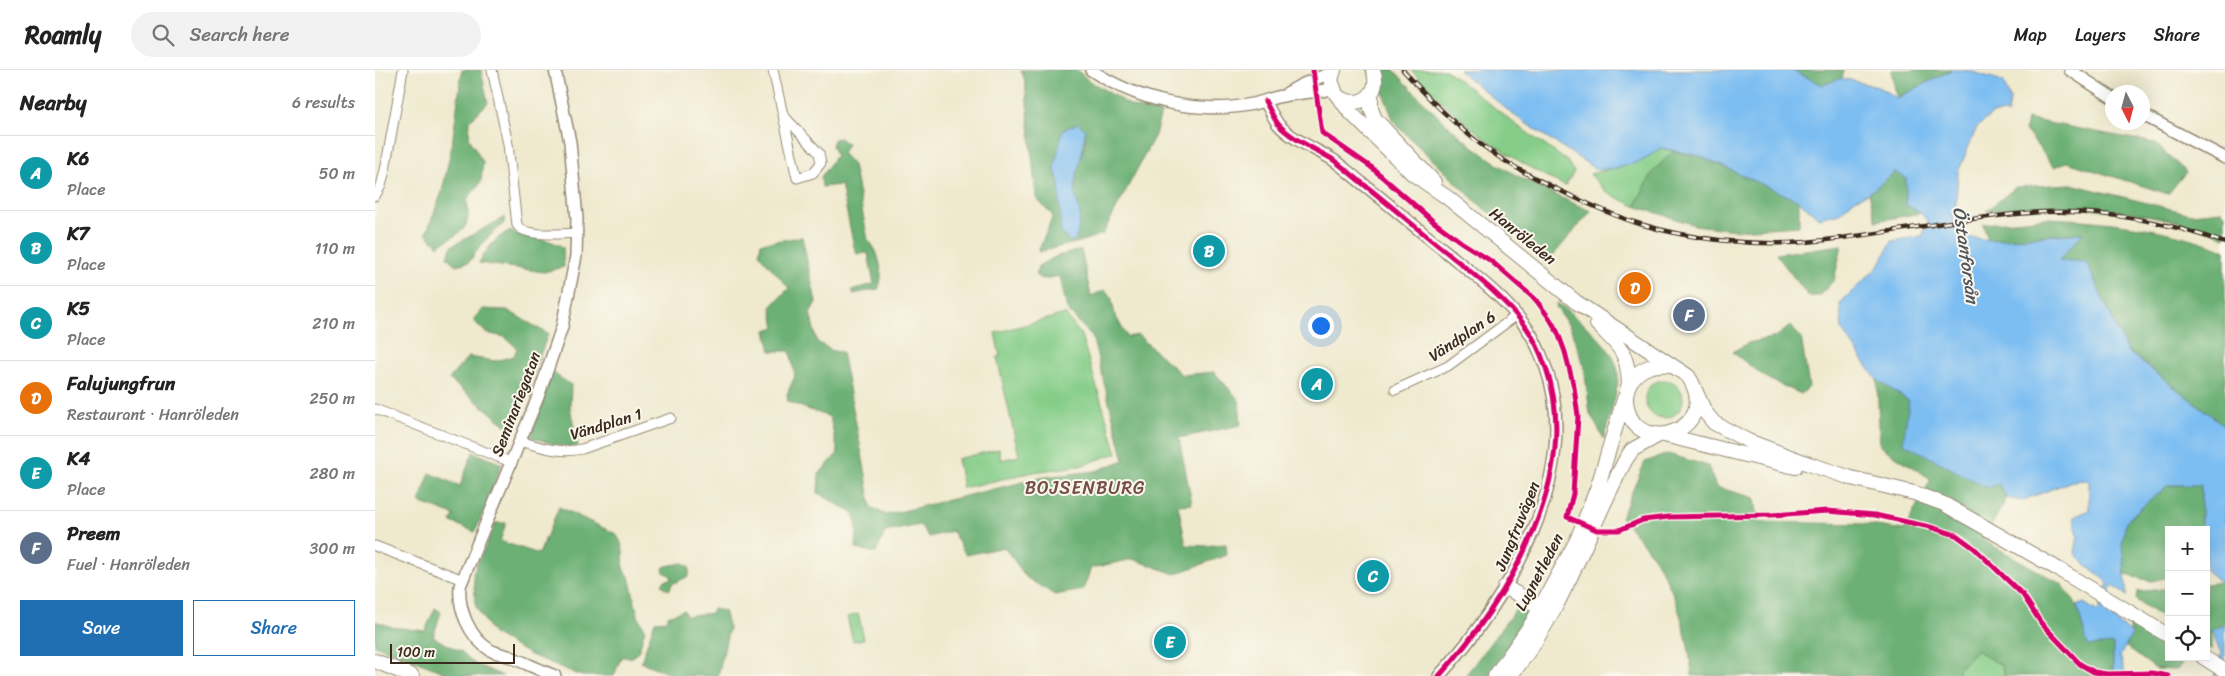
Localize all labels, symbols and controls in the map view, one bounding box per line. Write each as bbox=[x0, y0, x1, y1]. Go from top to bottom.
search box bbox=[131, 12, 481, 57]
text: Roamly bbox=[25, 14, 101, 56]
text: Search here bbox=[189, 18, 289, 51]
text: Map bbox=[2014, 19, 2047, 51]
text: Layers bbox=[2075, 19, 2126, 51]
text: Share bbox=[2154, 19, 2200, 51]
icon: search bbox=[149, 21, 177, 49]
text: Nearby bbox=[20, 84, 86, 122]
north arrow bbox=[2105, 85, 2150, 130]
text: 6 results bbox=[292, 88, 355, 117]
text: K6 bbox=[67, 142, 89, 175]
text: A bbox=[31, 159, 41, 188]
text: 50 m bbox=[319, 159, 355, 188]
text: Place bbox=[67, 175, 106, 204]
street label: Hanröleden bbox=[1483, 199, 1564, 273]
water label: Östanforsån bbox=[1943, 205, 1989, 308]
text: K7 bbox=[67, 217, 89, 250]
pin: B bbox=[1193, 232, 1225, 270]
text: B bbox=[31, 234, 41, 263]
text: 110 m bbox=[315, 234, 355, 263]
text: Place bbox=[67, 250, 106, 279]
pin: D bbox=[1619, 269, 1651, 307]
text: K5 bbox=[67, 292, 90, 325]
pin: F bbox=[1673, 296, 1705, 334]
street label: Vändplan 6 bbox=[1422, 303, 1502, 369]
text: C bbox=[31, 309, 41, 338]
text: 210 m bbox=[312, 309, 355, 338]
your location bbox=[1308, 313, 1334, 339]
text: Place bbox=[67, 325, 106, 354]
street label: Seminariegatan bbox=[483, 347, 549, 461]
pin: A bbox=[1301, 365, 1333, 403]
text: Falujungfrun bbox=[67, 367, 175, 400]
text: D bbox=[31, 384, 41, 413]
text: 250 m bbox=[309, 384, 355, 413]
street label: Vändplan 1 bbox=[566, 399, 646, 449]
text: Restaurant · Hanröleden bbox=[67, 400, 239, 429]
text: K4 bbox=[67, 442, 90, 475]
text: E bbox=[32, 459, 40, 488]
text: 280 m bbox=[310, 459, 355, 488]
district label: BOJSENBURG bbox=[1025, 472, 1145, 504]
text: Place bbox=[67, 475, 106, 504]
street label: Jungfruvägen bbox=[1485, 476, 1548, 576]
text: Preem bbox=[67, 517, 120, 550]
map controls bbox=[2165, 526, 2210, 661]
button: + bbox=[2165, 526, 2210, 571]
street label: Lugnetleden bbox=[1506, 527, 1572, 616]
text: F bbox=[32, 534, 40, 563]
text: 300 m bbox=[310, 534, 355, 563]
text: Fuel · Hanröleden bbox=[67, 550, 190, 579]
pin: C bbox=[1357, 557, 1389, 595]
button: − bbox=[2165, 571, 2210, 616]
button: Save bbox=[20, 600, 183, 656]
button: Share bbox=[193, 600, 355, 656]
button: locate bbox=[2165, 616, 2210, 661]
pin: E bbox=[1154, 623, 1186, 661]
text: 100 m bbox=[397, 640, 435, 665]
scale bar bbox=[390, 641, 515, 664]

